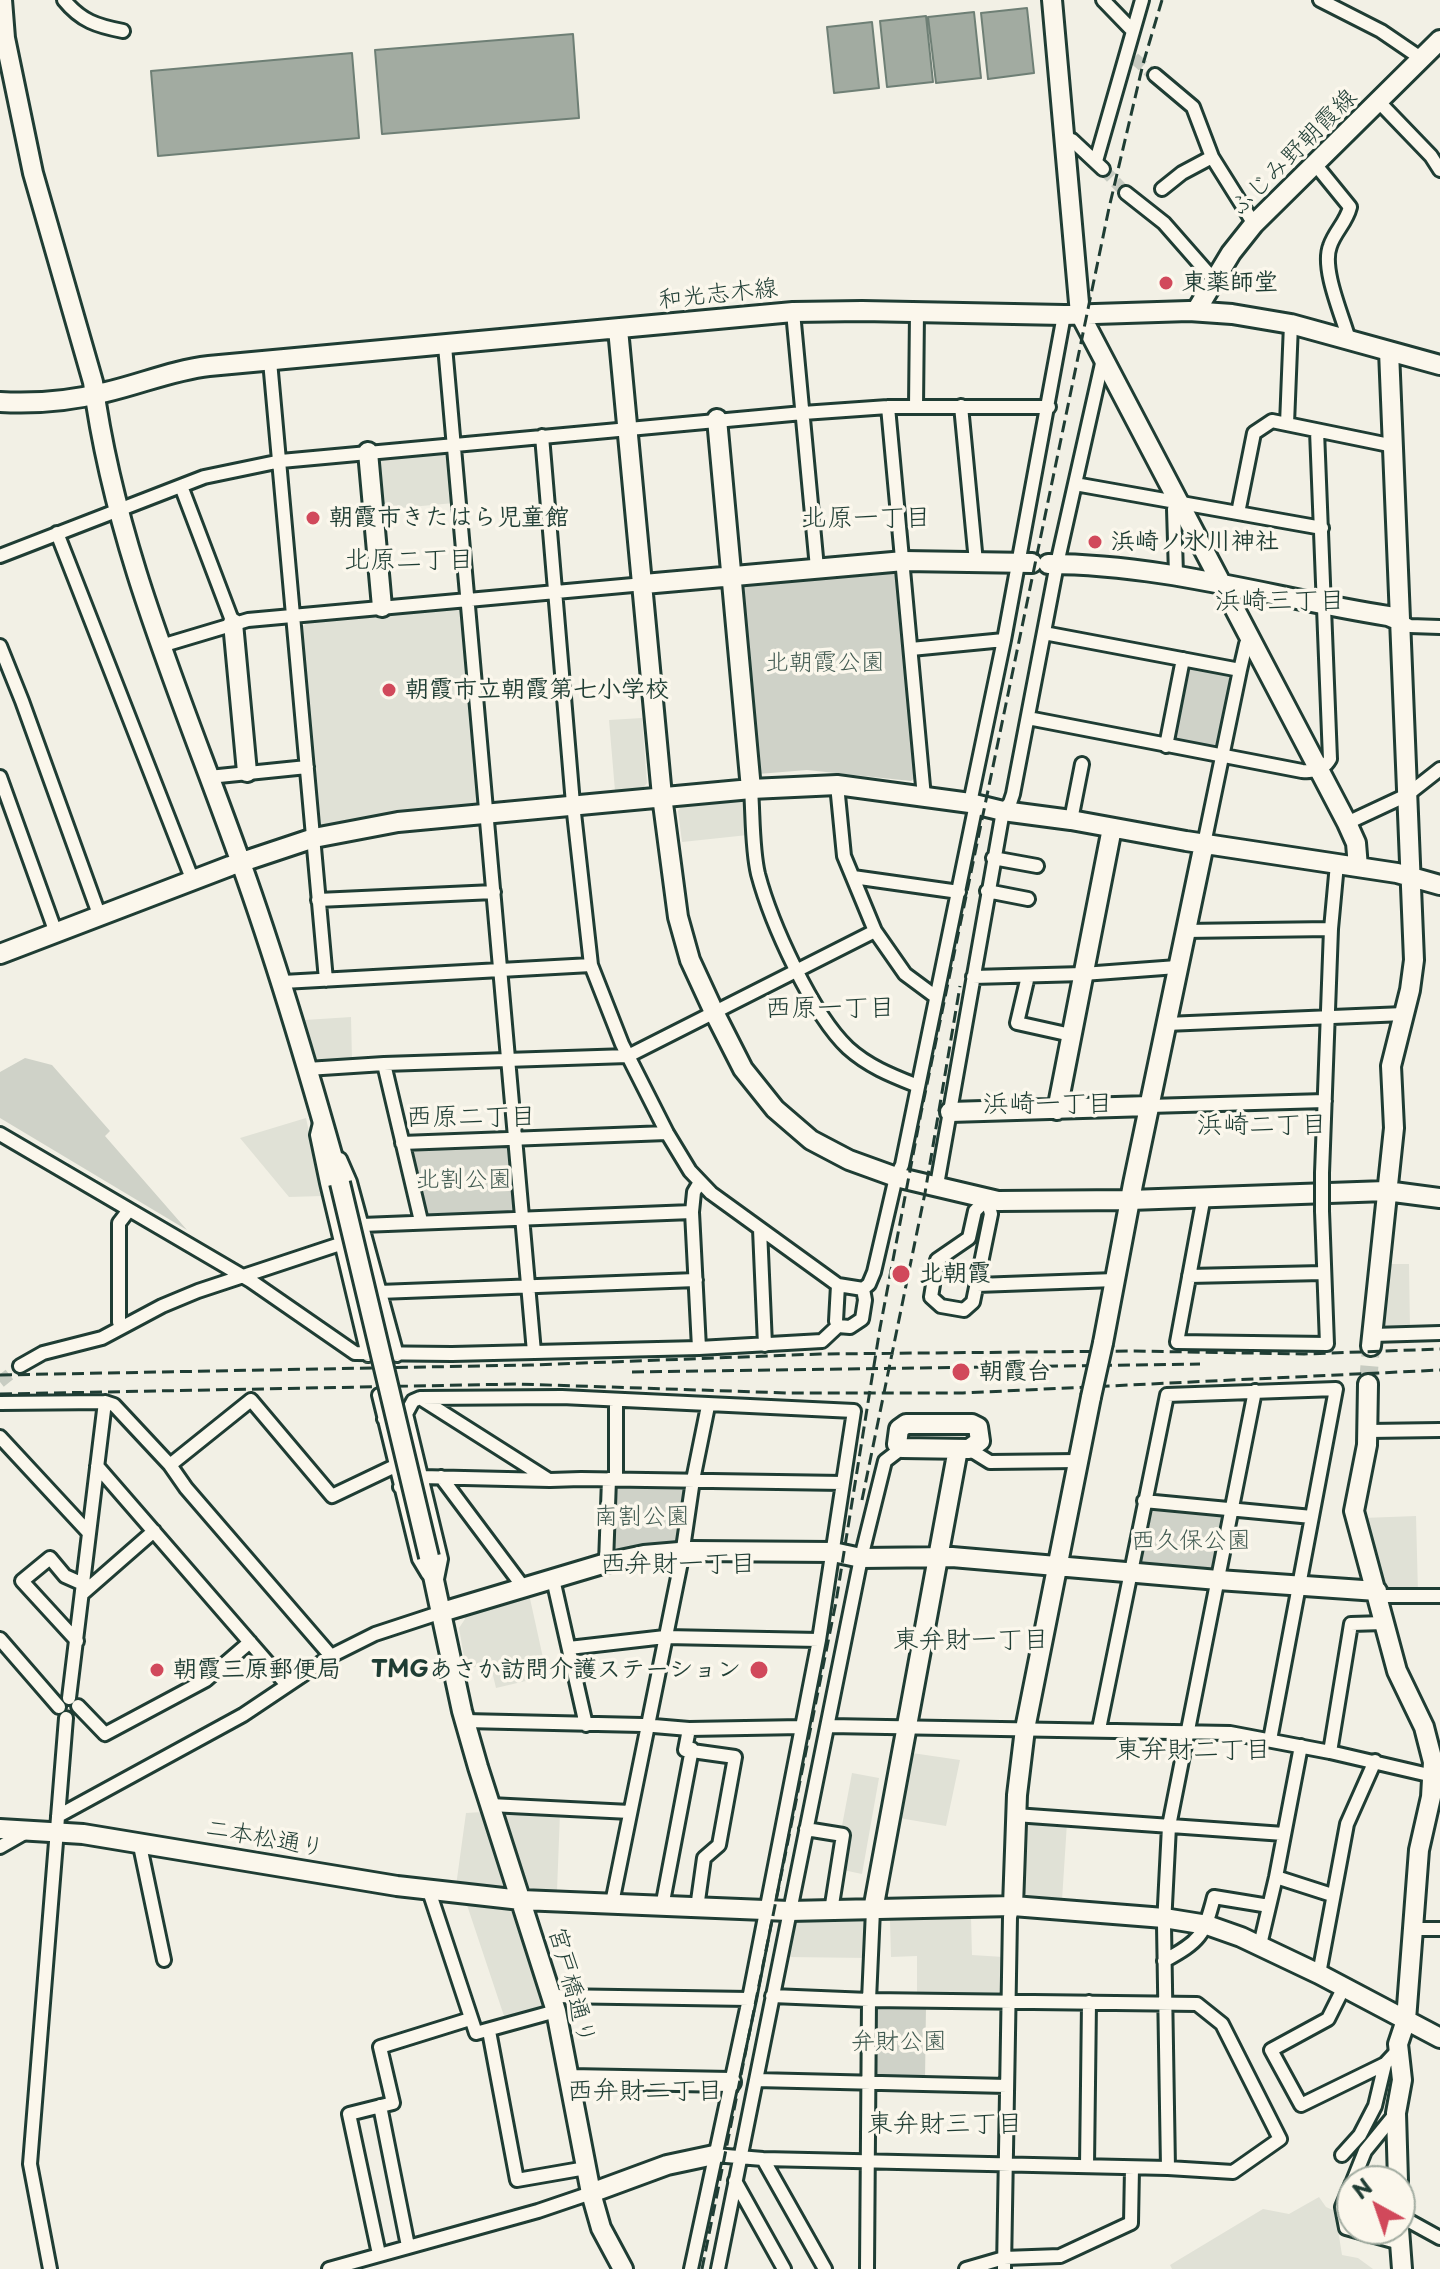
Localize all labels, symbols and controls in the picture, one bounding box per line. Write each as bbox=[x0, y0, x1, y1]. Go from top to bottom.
street label: ふじみ野朝霞線 bbox=[1224, 83, 1364, 223]
place label: 東薬師堂 bbox=[1182, 269, 1278, 297]
street label: 和光志木線 bbox=[657, 274, 779, 316]
marker: 東薬師堂 bbox=[1157, 274, 1175, 292]
district label: 北原一丁目 bbox=[801, 503, 931, 535]
place label: 朝霞市きたはら児童館 bbox=[329, 504, 569, 532]
marker: 朝霞市きたはら児童館 bbox=[304, 509, 322, 527]
place label: 浜崎ノ氷川神社 bbox=[1111, 528, 1279, 556]
marker: 浜崎ノ氷川神社 bbox=[1086, 533, 1104, 551]
district label: 北原二丁目 bbox=[344, 545, 474, 577]
district label: 浜崎三丁目 bbox=[1215, 586, 1345, 618]
park label: 北朝霞公園 bbox=[765, 649, 885, 677]
place label: 朝霞市立朝霞第七小学校 bbox=[405, 676, 669, 704]
marker: 朝霞市立朝霞第七小学校 bbox=[380, 681, 398, 699]
district label: 西原一丁目 bbox=[765, 993, 895, 1025]
district label: 浜崎一丁目 bbox=[983, 1089, 1113, 1121]
district label: 西原二丁目 bbox=[406, 1102, 536, 1134]
district label: 浜崎二丁目 bbox=[1197, 1110, 1327, 1142]
park label: 北割公園 bbox=[416, 1166, 512, 1194]
place label: 北朝霞 bbox=[919, 1260, 991, 1288]
marker: 北朝霞 bbox=[890, 1263, 912, 1285]
place label: 朝霞台 bbox=[979, 1358, 1051, 1386]
marker: 朝霞台 bbox=[950, 1361, 972, 1383]
park label: 南割公園 bbox=[594, 1503, 690, 1531]
park label: 西久保公園 bbox=[1131, 1527, 1251, 1555]
district label: 西弁財一丁目 bbox=[600, 1549, 756, 1581]
district label: 東弁財一丁目 bbox=[893, 1625, 1049, 1657]
place label: 朝霞三原郵便局 bbox=[173, 1656, 341, 1684]
place label: TMGあさか訪問介護ステーション bbox=[371, 1656, 741, 1684]
marker: TMGあさか訪問介護ステーション bbox=[748, 1659, 770, 1681]
marker: 朝霞三原郵便局 bbox=[148, 1661, 166, 1679]
district label: 東弁財二丁目 bbox=[1115, 1735, 1271, 1767]
street label: 二本松通り bbox=[203, 1814, 327, 1864]
street label: 宮戸橋通り bbox=[542, 1924, 600, 2048]
park label: 弁財公園 bbox=[851, 2028, 947, 2056]
district label: 西弁財二丁目 bbox=[567, 2076, 723, 2108]
district label: 東弁財三丁目 bbox=[867, 2109, 1023, 2141]
north arrow bbox=[1336, 2165, 1416, 2245]
text: N bbox=[1344, 2170, 1379, 2206]

